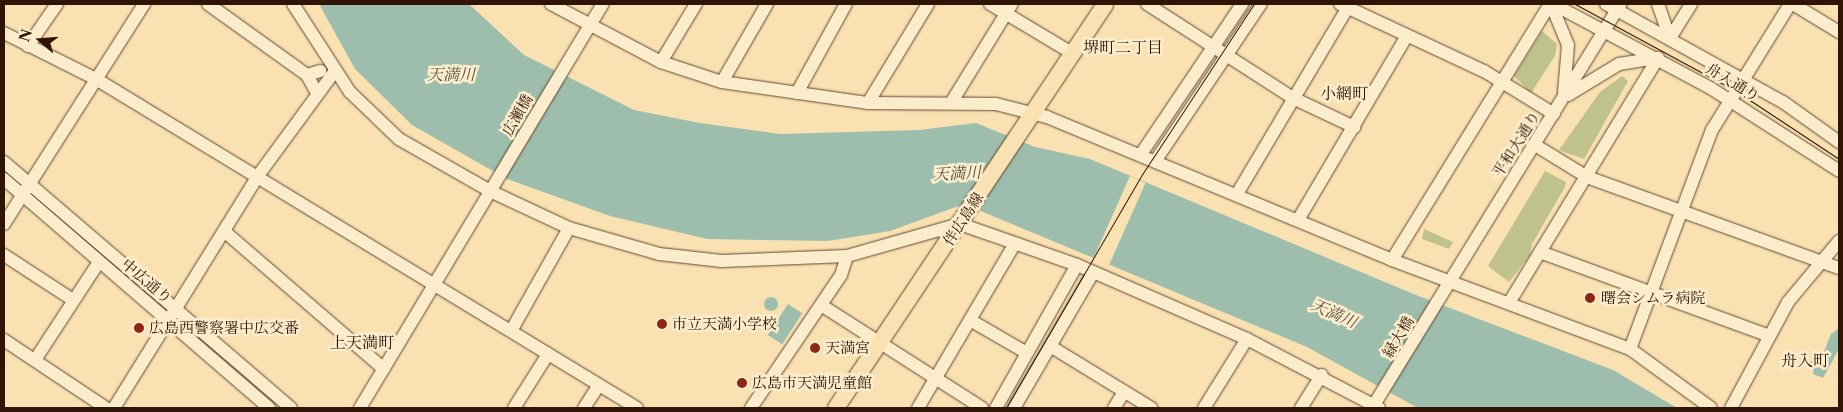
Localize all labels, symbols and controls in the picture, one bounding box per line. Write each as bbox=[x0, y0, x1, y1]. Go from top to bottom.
north arrow bbox=[15, 15, 65, 65]
text: N bbox=[15, 27, 36, 44]
district label: 堺町二丁目 bbox=[1083, 37, 1163, 57]
street label: 舟入通り bbox=[1703, 59, 1763, 105]
water label: 天満川 bbox=[427, 64, 475, 84]
district label: 小網町 bbox=[1320, 83, 1368, 103]
street label: 広瀬橋 bbox=[498, 91, 536, 139]
street label: 平和大通り bbox=[1488, 107, 1544, 181]
water label: 天満川 bbox=[933, 162, 981, 184]
street label: 伴広島線 bbox=[939, 189, 987, 249]
street label: 中広通り bbox=[118, 255, 176, 307]
place label: 曙会シムラ病院 bbox=[1601, 289, 1706, 307]
marker: 曙会シムラ病院 bbox=[1583, 291, 1597, 305]
water label: 天満川 bbox=[1308, 294, 1360, 332]
street label: 緑大橋 bbox=[1379, 313, 1417, 361]
place label: 市立天満小学校 bbox=[672, 315, 777, 333]
marker: 市立天満小学校 bbox=[656, 318, 668, 330]
place label: 広島西警察署中広交番 bbox=[149, 319, 299, 337]
marker: 広島西警察署中広交番 bbox=[133, 322, 145, 334]
district label: 上天満町 bbox=[330, 332, 394, 352]
place label: 天満宮 bbox=[825, 339, 870, 357]
marker: 天満宮 bbox=[809, 342, 821, 354]
district label: 舟入町 bbox=[1781, 350, 1829, 370]
place label: 広島市天満児童館 bbox=[752, 374, 872, 392]
marker: 広島市天満児童館 bbox=[736, 377, 748, 389]

